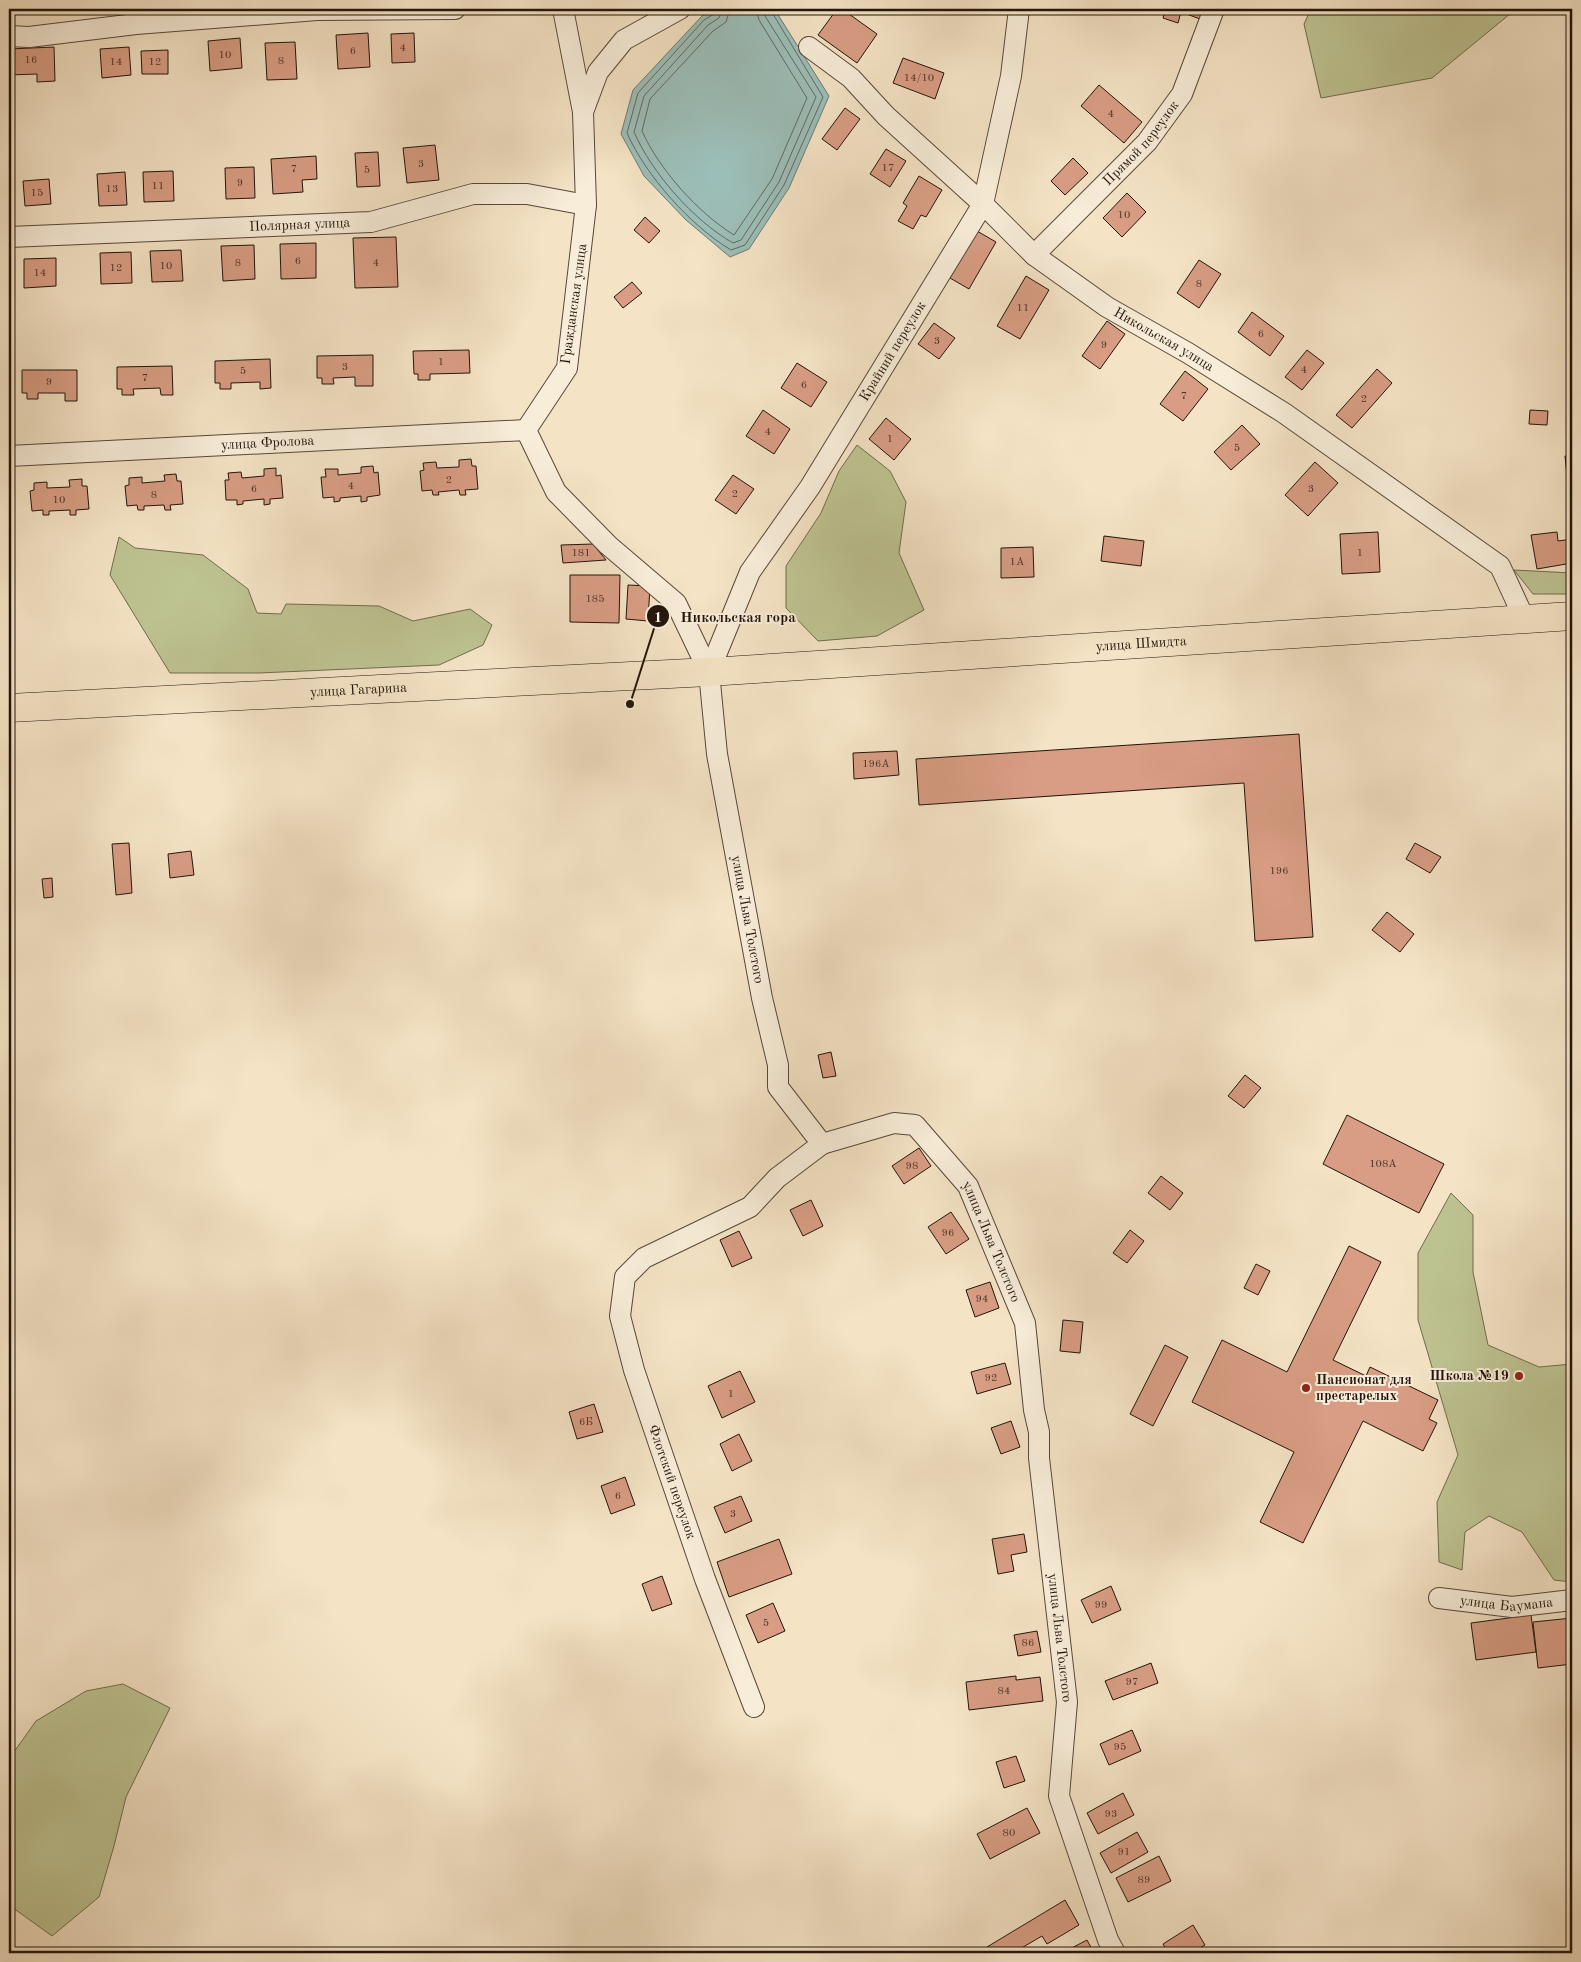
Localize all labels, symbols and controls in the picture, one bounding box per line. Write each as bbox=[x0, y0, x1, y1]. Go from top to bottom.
house number: 4 bbox=[400, 43, 406, 54]
house number: 6 bbox=[350, 46, 356, 57]
house number: 10 bbox=[219, 50, 231, 61]
house number: 16 bbox=[25, 55, 37, 66]
house number: 8 bbox=[278, 56, 284, 67]
house number: 14 bbox=[110, 57, 122, 68]
house number: 12 bbox=[149, 57, 161, 68]
house number: 14/10 bbox=[904, 73, 934, 84]
street label: Прямой переулок bbox=[1101, 98, 1182, 188]
house number: 4 bbox=[1108, 109, 1114, 120]
house number: 3 bbox=[418, 159, 424, 170]
house number: 17 bbox=[882, 163, 894, 174]
house number: 7 bbox=[291, 164, 297, 175]
house number: 5 bbox=[364, 165, 370, 176]
house number: 9 bbox=[237, 178, 243, 189]
house number: 11 bbox=[152, 181, 164, 192]
house number: 13 bbox=[106, 184, 118, 195]
house number: 15 bbox=[31, 188, 43, 199]
house number: 10 bbox=[1118, 210, 1130, 221]
street label: Полярная улица bbox=[249, 216, 351, 234]
street label: Гражданская улица bbox=[559, 243, 589, 365]
house number: 6 bbox=[295, 256, 301, 267]
house number: 8 bbox=[235, 258, 241, 269]
house number: 4 bbox=[373, 258, 379, 269]
house number: 10 bbox=[160, 261, 172, 272]
house number: 12 bbox=[110, 263, 122, 274]
house number: 14 bbox=[34, 268, 46, 279]
house number: 8 bbox=[1196, 279, 1202, 290]
street label: Крайний переулок bbox=[857, 299, 929, 404]
house number: 11 bbox=[1017, 303, 1029, 314]
street label: Никольская улица bbox=[1111, 305, 1216, 374]
house number: 6 bbox=[1258, 329, 1264, 340]
house number: 3 bbox=[934, 336, 940, 347]
house number: 9 bbox=[1101, 340, 1107, 351]
house number: 1 bbox=[438, 357, 444, 368]
house number: 3 bbox=[342, 362, 348, 373]
house number: 4 bbox=[1301, 365, 1307, 376]
house number: 5 bbox=[240, 366, 246, 377]
house number: 7 bbox=[142, 373, 148, 384]
house number: 9 bbox=[46, 377, 52, 388]
house number: 6 bbox=[801, 380, 807, 391]
house number: 7 bbox=[1181, 391, 1187, 402]
house number: 2 bbox=[1361, 394, 1367, 405]
house number: 4 bbox=[765, 427, 771, 438]
street label: улица Фролова bbox=[221, 434, 315, 452]
house number: 1 bbox=[887, 434, 893, 445]
house number: 5 bbox=[1234, 443, 1240, 454]
house number: 2 bbox=[446, 475, 452, 486]
house number: 4 bbox=[348, 481, 354, 492]
house number: 6 bbox=[251, 484, 257, 495]
house number: 3 bbox=[1308, 484, 1314, 495]
house number: 2 bbox=[732, 489, 738, 500]
house number: 8 bbox=[151, 490, 157, 501]
house number: 10 bbox=[53, 495, 65, 506]
house number: 181 bbox=[571, 548, 591, 559]
house number: 1 bbox=[1357, 548, 1363, 559]
house number: 1А bbox=[1010, 557, 1025, 568]
house number: 185 bbox=[585, 594, 605, 605]
callout: Никольская гора bbox=[645, 601, 806, 631]
text: 1 bbox=[654, 611, 662, 626]
text: Никольская гора bbox=[680, 611, 796, 626]
street label: улица Шмидта bbox=[1095, 634, 1187, 654]
street label: улица Гагарина bbox=[310, 681, 407, 700]
house number: 196А bbox=[862, 759, 890, 770]
street label: улица Льва Толстого bbox=[729, 854, 766, 985]
house number: 196 bbox=[1269, 866, 1289, 877]
house number: 108А bbox=[1369, 1159, 1397, 1170]
house number: 98 bbox=[906, 1161, 918, 1172]
street label: улица Льва Толстого bbox=[960, 1178, 1023, 1304]
house number: 96 bbox=[942, 1228, 954, 1239]
house number: 94 bbox=[976, 1294, 988, 1305]
place label: Школа №19 bbox=[1430, 1369, 1509, 1383]
marker: Школа №19 bbox=[1513, 1370, 1525, 1382]
house number: 92 bbox=[985, 1373, 997, 1384]
place label: Пансионат для престарелых bbox=[1316, 1373, 1412, 1403]
marker: Пансионат для престарелых bbox=[1300, 1382, 1312, 1394]
house number: 1 bbox=[728, 1389, 734, 1400]
house number: 6Б bbox=[579, 1417, 593, 1428]
street label: Флотский переулок bbox=[646, 1423, 698, 1541]
house number: 6 bbox=[615, 1491, 621, 1502]
house number: 3 bbox=[730, 1509, 736, 1520]
street label: улица Льва Толстого bbox=[1045, 1572, 1074, 1703]
street label: улица Баумана bbox=[1459, 1594, 1554, 1614]
house number: 99 bbox=[1095, 1600, 1107, 1611]
house number: 5 bbox=[763, 1618, 769, 1629]
house number: 86 bbox=[1022, 1638, 1034, 1649]
house number: 97 bbox=[1126, 1677, 1138, 1688]
house number: 84 bbox=[998, 1686, 1010, 1697]
house number: 95 bbox=[1114, 1742, 1126, 1753]
house number: 93 bbox=[1105, 1809, 1117, 1820]
house number: 80 bbox=[1003, 1828, 1015, 1839]
house number: 91 bbox=[1118, 1847, 1130, 1858]
house number: 89 bbox=[1138, 1875, 1150, 1886]

